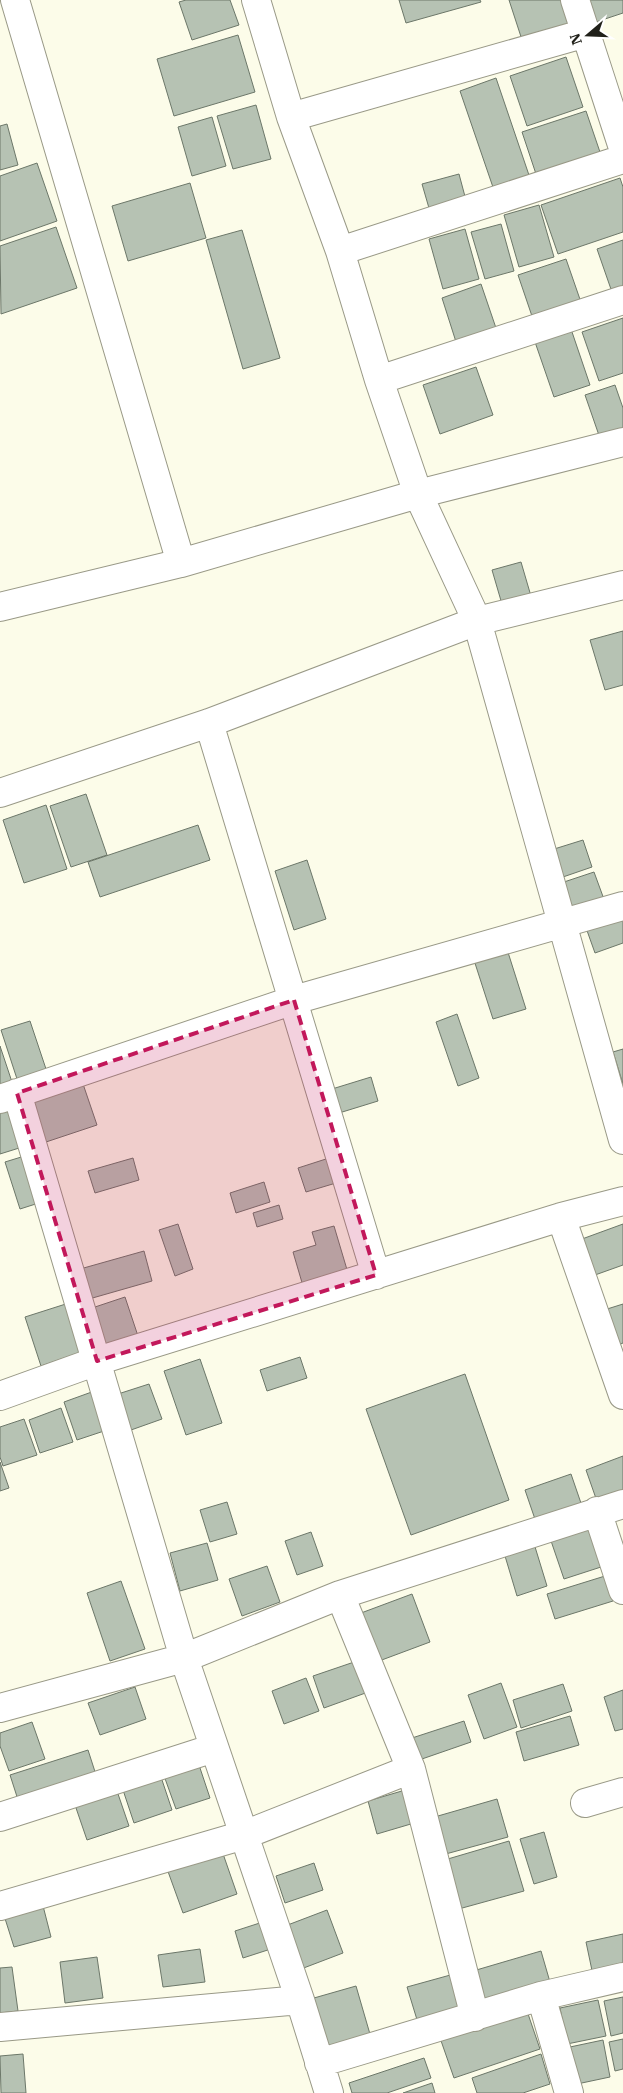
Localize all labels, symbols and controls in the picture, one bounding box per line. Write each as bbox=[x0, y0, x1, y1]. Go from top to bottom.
north arrow bbox=[563, 10, 613, 60]
text: N bbox=[565, 31, 586, 47]

